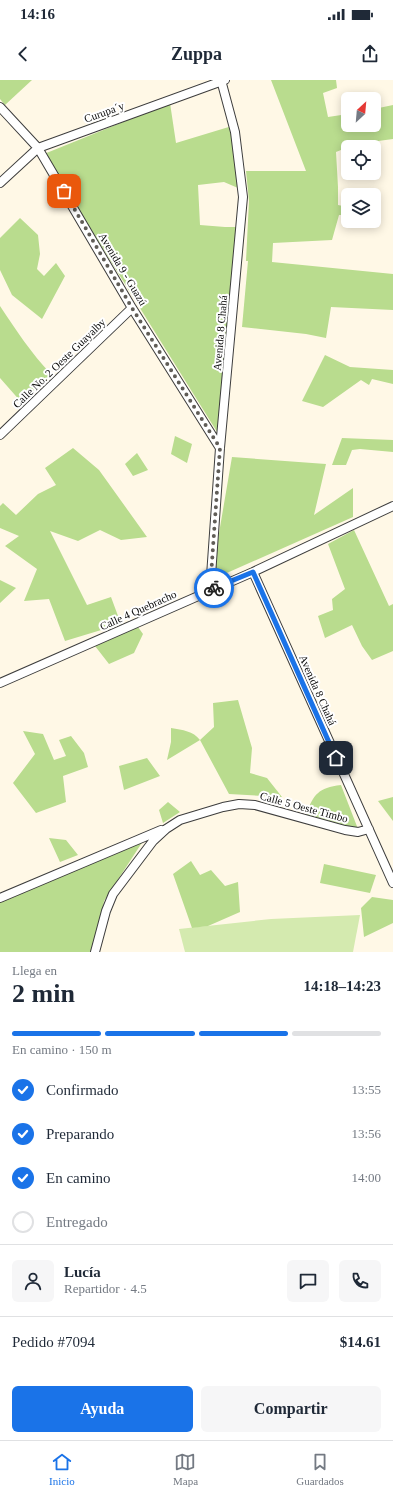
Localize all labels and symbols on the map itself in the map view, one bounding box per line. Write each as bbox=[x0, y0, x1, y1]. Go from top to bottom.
north arrow bbox=[341, 92, 381, 132]
street label: Curupa´y bbox=[82, 99, 126, 125]
pin bbox=[47, 174, 81, 208]
street label: Avenida 9 - Guazú bbox=[97, 231, 150, 308]
street label: Avenida 8 Chahá bbox=[211, 295, 229, 371]
street label: Calle No. 2 Oeste Guayalby bbox=[10, 315, 108, 410]
courier bbox=[194, 568, 234, 608]
street label: Calle 4 Quebracho bbox=[98, 588, 179, 632]
street label: Avenida 8 Chahá bbox=[297, 653, 339, 727]
pin bbox=[319, 741, 353, 775]
street label: Calle 5 Oeste Timbo bbox=[259, 789, 350, 825]

